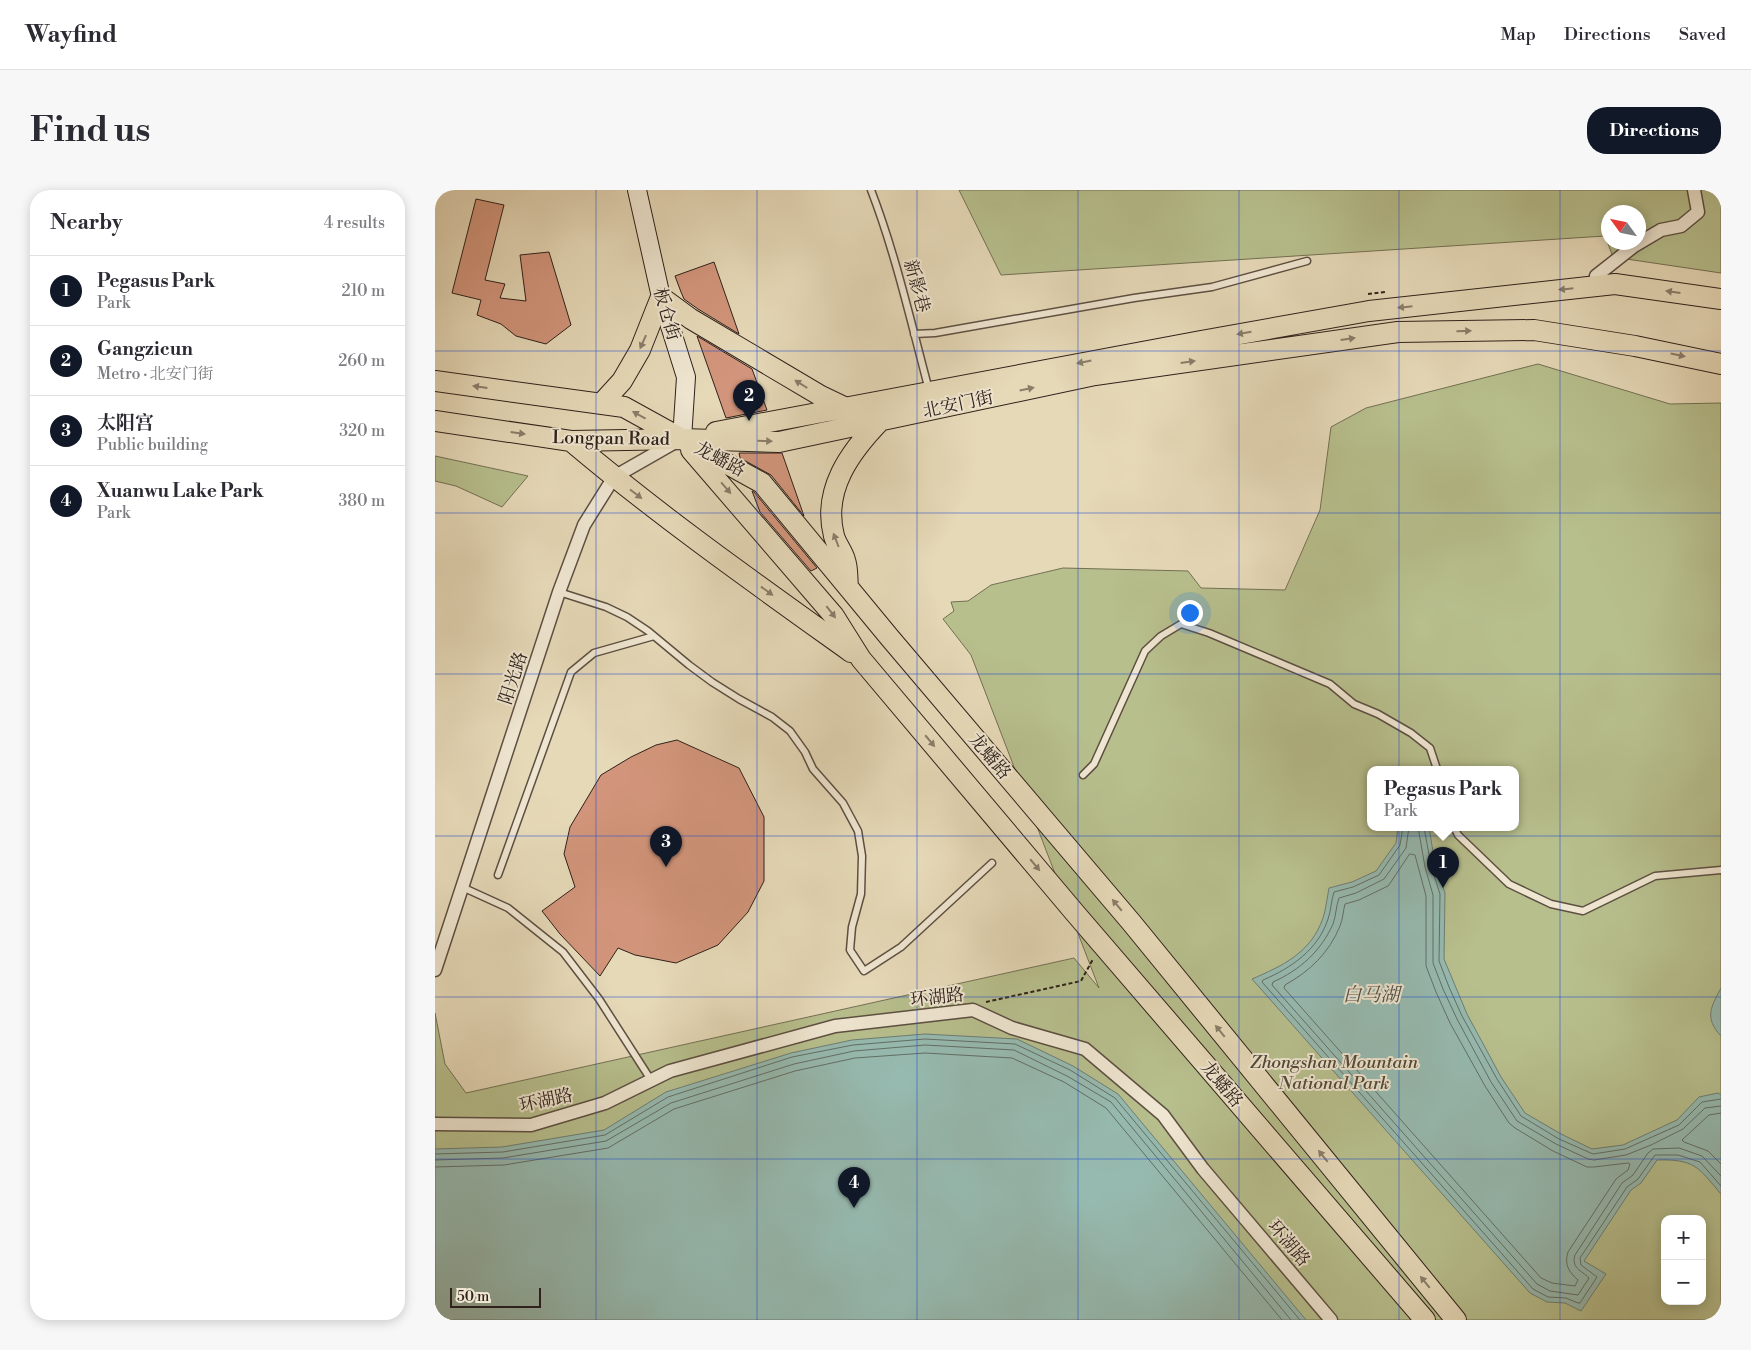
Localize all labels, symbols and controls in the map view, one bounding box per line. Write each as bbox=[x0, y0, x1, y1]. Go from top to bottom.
text: Wayfind bbox=[25, 20, 117, 50]
text: Map bbox=[1500, 23, 1536, 46]
text: Directions bbox=[1564, 23, 1651, 46]
text: Saved bbox=[1679, 23, 1726, 46]
button: Directions bbox=[1587, 107, 1721, 154]
text: Find us bbox=[30, 109, 150, 152]
north arrow bbox=[1601, 205, 1646, 250]
text: Nearby bbox=[50, 210, 123, 236]
text: 4 results bbox=[324, 213, 385, 233]
street label: 新影巷 bbox=[898, 257, 935, 315]
text: Pegasus Park bbox=[97, 269, 215, 293]
text: 1 bbox=[62, 281, 70, 301]
text: 210 m bbox=[341, 281, 385, 301]
street label: 板仓街 bbox=[648, 285, 685, 343]
one-way arrow bbox=[1558, 285, 1574, 293]
one-way arrow bbox=[1664, 288, 1680, 296]
text: Park bbox=[97, 293, 130, 313]
one-way arrow bbox=[1396, 303, 1412, 311]
one-way arrow bbox=[1456, 327, 1472, 335]
one-way arrow bbox=[1236, 330, 1252, 338]
one-way arrow bbox=[1341, 334, 1357, 342]
one-way arrow bbox=[638, 335, 646, 349]
text: Gangzicun bbox=[97, 337, 193, 361]
text: 2 bbox=[61, 351, 71, 371]
text: 260 m bbox=[338, 351, 385, 371]
one-way arrow bbox=[1670, 351, 1686, 359]
one-way arrow bbox=[1180, 357, 1196, 365]
one-way arrow bbox=[1076, 359, 1092, 367]
text: Metro · 北安门街 bbox=[97, 364, 214, 384]
pin: 2 bbox=[733, 380, 765, 421]
one-way arrow bbox=[795, 380, 808, 389]
one-way arrow bbox=[472, 383, 488, 391]
one-way arrow bbox=[1020, 385, 1035, 393]
street label: 北安门街 bbox=[920, 386, 996, 423]
text: 太阳宫 bbox=[97, 411, 154, 435]
one-way arrow bbox=[632, 411, 646, 420]
text: 3 bbox=[61, 421, 71, 441]
text: 320 m bbox=[339, 421, 385, 441]
street label: Longpan Road bbox=[552, 426, 671, 451]
one-way arrow bbox=[510, 430, 526, 438]
text: Public building bbox=[97, 435, 208, 455]
street label: 龙蟠路 bbox=[691, 437, 749, 482]
one-way arrow bbox=[758, 438, 774, 446]
text: Xuanwu Lake Park bbox=[97, 479, 264, 503]
one-way arrow bbox=[720, 482, 731, 495]
one-way arrow bbox=[629, 489, 643, 499]
text: 4 bbox=[61, 491, 71, 511]
text: 380 m bbox=[338, 491, 385, 511]
text: Park bbox=[97, 503, 130, 523]
one-way arrow bbox=[832, 533, 840, 547]
one-way arrow bbox=[760, 586, 774, 596]
your location bbox=[1177, 600, 1203, 626]
one-way arrow bbox=[825, 606, 836, 619]
street label: 阳光路 bbox=[494, 649, 533, 707]
street label: 龙蟠路 bbox=[963, 728, 1016, 784]
one-way arrow bbox=[924, 734, 935, 747]
popup bbox=[1367, 766, 1519, 831]
text: Pegasus Park bbox=[1384, 777, 1502, 801]
text: Park bbox=[1384, 801, 1417, 821]
pin: 3 bbox=[650, 826, 682, 867]
pin: 1 bbox=[1427, 847, 1459, 888]
one-way arrow bbox=[1029, 858, 1040, 871]
one-way arrow bbox=[1111, 899, 1122, 912]
street label: 环湖路 bbox=[909, 983, 965, 1012]
water label: 白马湖 bbox=[1342, 983, 1402, 1007]
one-way arrow bbox=[1214, 1024, 1225, 1037]
park label: Zhongshan Mountain National Park bbox=[1250, 1051, 1419, 1095]
street label: 龙蟠路 bbox=[1195, 1056, 1248, 1112]
street label: 环湖路 bbox=[517, 1084, 575, 1117]
one-way arrow bbox=[1317, 1150, 1328, 1163]
pin: 4 bbox=[838, 1167, 870, 1208]
street label: 环湖路 bbox=[1262, 1215, 1315, 1271]
map controls bbox=[1661, 1215, 1706, 1305]
button: + bbox=[1661, 1215, 1706, 1260]
button: − bbox=[1661, 1260, 1706, 1305]
one-way arrow bbox=[1420, 1276, 1431, 1289]
scale bar bbox=[450, 1285, 541, 1308]
text: 50 m bbox=[457, 1288, 489, 1306]

